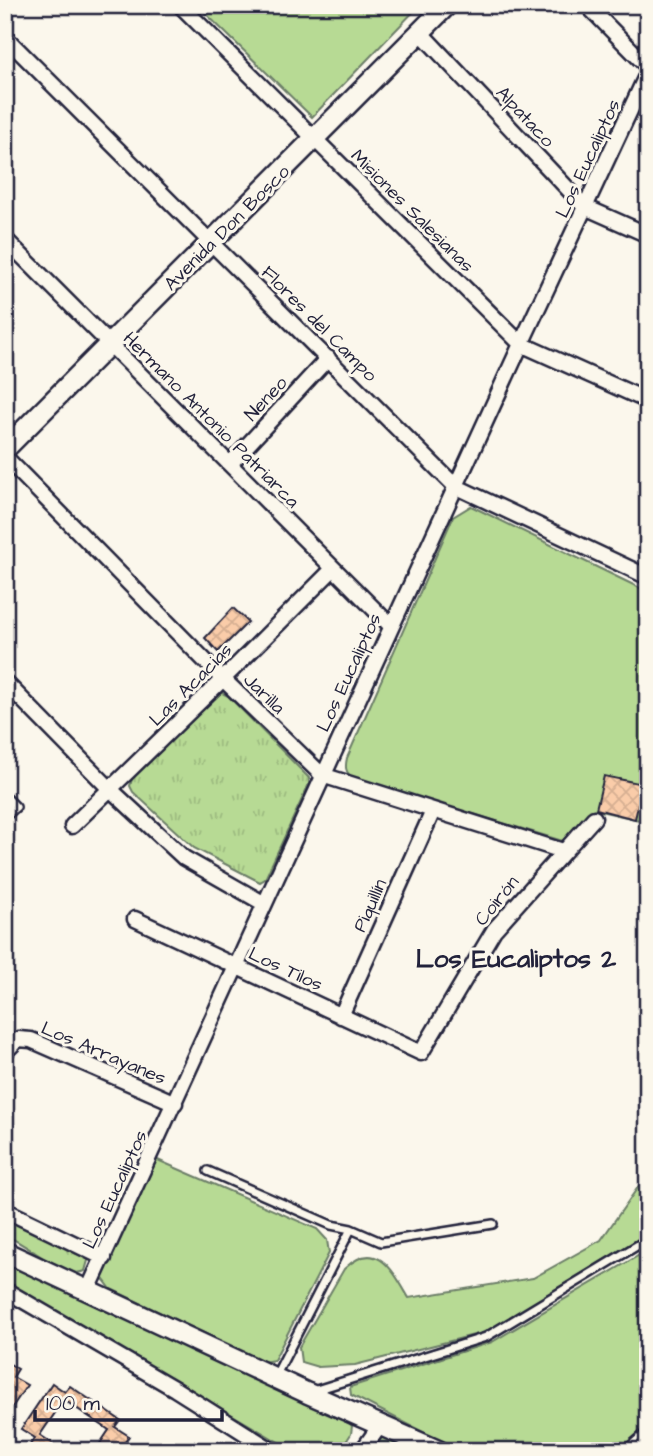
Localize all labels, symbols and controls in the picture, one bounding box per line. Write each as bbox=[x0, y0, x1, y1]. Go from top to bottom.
street label: Alpataco bbox=[489, 80, 561, 154]
street label: Los Eucaliptos bbox=[549, 95, 628, 222]
street label: Misiones Salesianas bbox=[344, 143, 480, 279]
street label: Avenida Don Bosco bbox=[158, 159, 296, 297]
street label: Flores del Campo bbox=[255, 260, 383, 388]
street label: Hermano Antonio Patriarca bbox=[117, 326, 306, 515]
street label: Neneo bbox=[238, 370, 294, 427]
street label: Los Eucaliptos bbox=[310, 609, 389, 736]
street label: Las Acacias bbox=[143, 637, 239, 733]
street label: Jarilla bbox=[237, 667, 291, 721]
street label: Coirón bbox=[469, 870, 526, 932]
street label: Piquillín bbox=[347, 875, 394, 937]
street label: Los Tilos bbox=[244, 940, 327, 998]
district label: Los Eucaliptos 2 bbox=[416, 941, 616, 977]
street label: Los Arrayanes bbox=[36, 1015, 170, 1093]
street label: Los Eucaliptos bbox=[76, 1126, 155, 1253]
scale bar bbox=[35, 1379, 222, 1423]
text: 100 m bbox=[46, 1389, 101, 1418]

